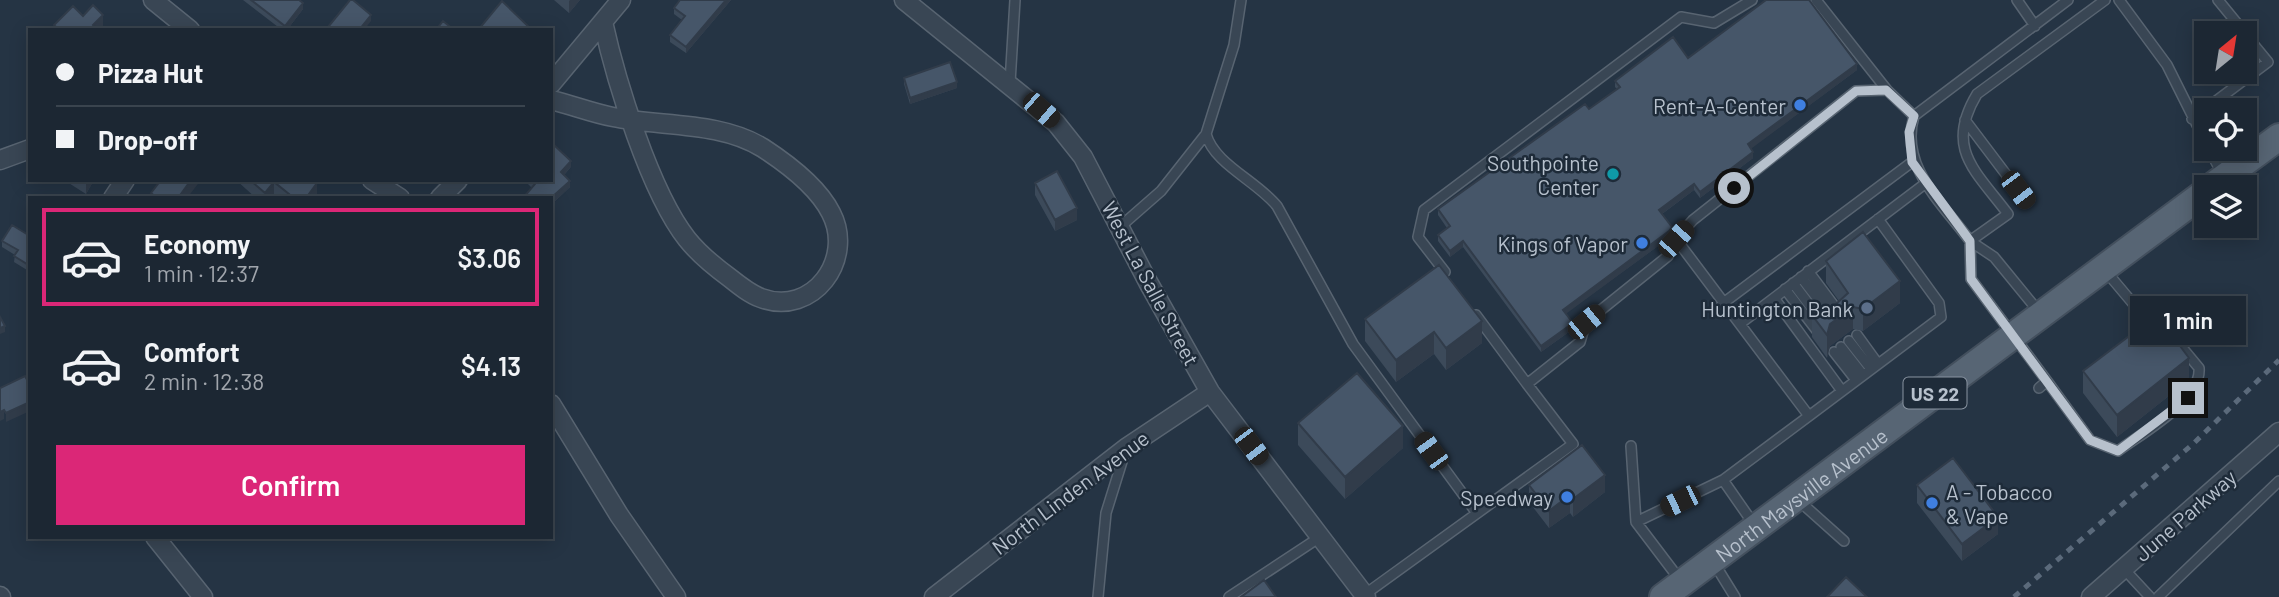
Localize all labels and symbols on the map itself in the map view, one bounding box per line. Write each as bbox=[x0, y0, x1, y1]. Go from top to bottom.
north arrow bbox=[2194, 21, 2258, 84]
car bbox=[1019, 88, 1064, 132]
place label: Rent-A-Center bbox=[1653, 93, 1786, 118]
marker: Rent-A-Center bbox=[1792, 97, 1808, 113]
place label: Southpointe Center bbox=[1487, 150, 1599, 199]
marker: Southpointe Center bbox=[1605, 166, 1621, 182]
car bbox=[1997, 167, 2040, 213]
route start bbox=[1718, 172, 1750, 204]
street label: West La Salle Street bbox=[1097, 197, 1205, 369]
car bbox=[1655, 216, 1698, 262]
place label: Kings of Vapor bbox=[1497, 231, 1628, 256]
marker: Kings of Vapor bbox=[1634, 235, 1650, 251]
place label: Huntington Bank bbox=[1701, 296, 1853, 321]
callout: 1 min bbox=[2130, 296, 2246, 346]
marker: Huntington Bank bbox=[1859, 300, 1875, 316]
car bbox=[1564, 301, 1609, 343]
road number: US 22 bbox=[1904, 378, 1966, 408]
route end bbox=[2172, 382, 2204, 414]
street label: North Maysville Avenue bbox=[1710, 422, 1892, 566]
car bbox=[1230, 423, 1273, 469]
street label: North Linden Avenue bbox=[987, 425, 1153, 559]
car bbox=[1411, 428, 1452, 474]
street label: June Parkway bbox=[2129, 464, 2241, 566]
place label: A - Tobacco & Vape bbox=[1946, 479, 2053, 528]
car bbox=[1657, 482, 1704, 520]
place label: Speedway bbox=[1460, 485, 1553, 510]
marker: Speedway bbox=[1559, 489, 1575, 505]
marker: A - Tobacco & Vape bbox=[1924, 495, 1940, 511]

